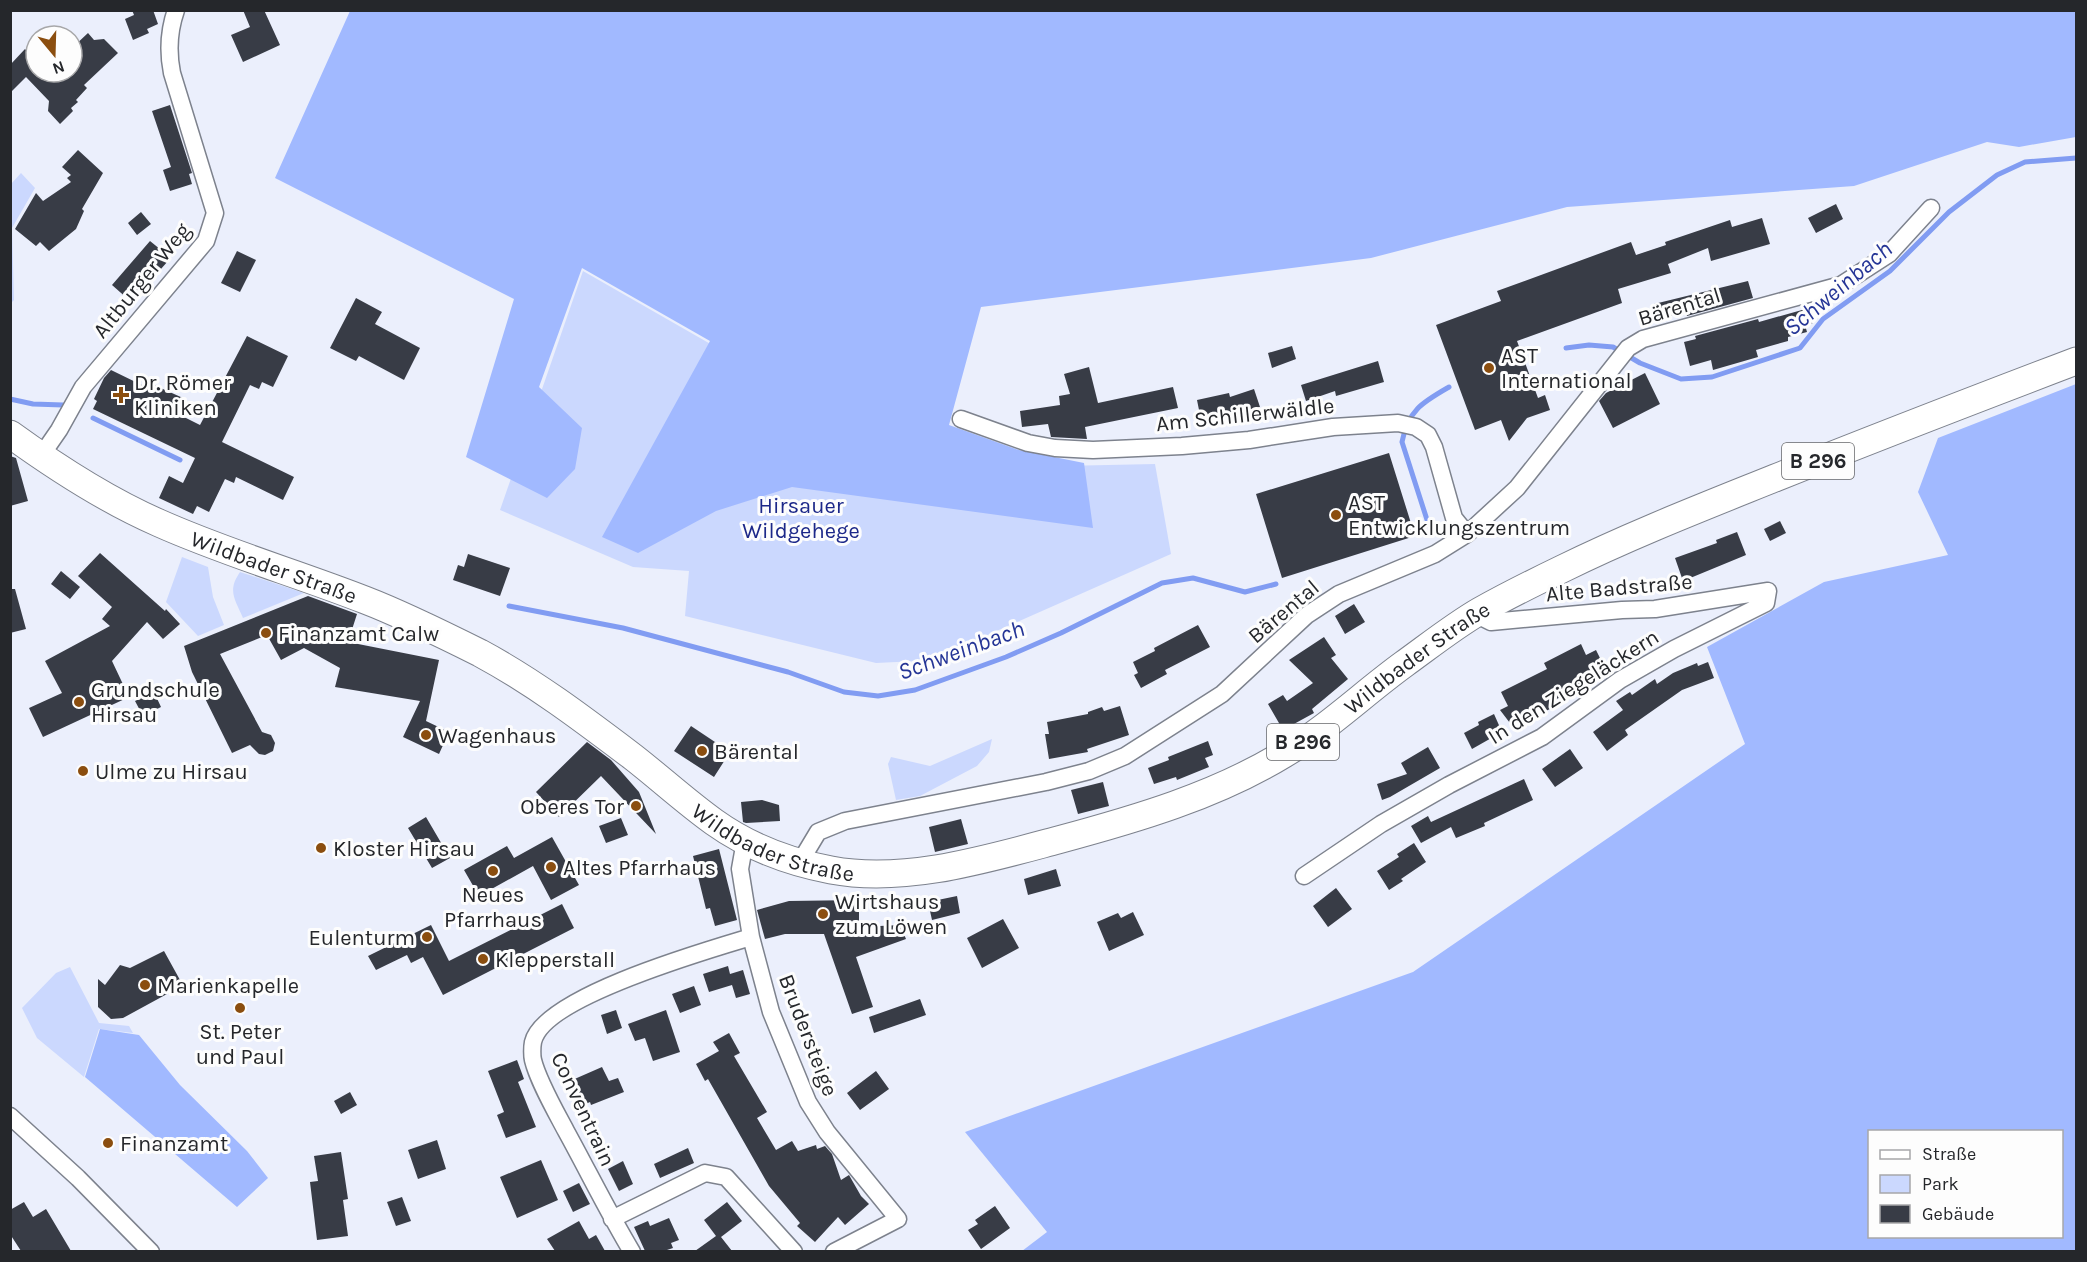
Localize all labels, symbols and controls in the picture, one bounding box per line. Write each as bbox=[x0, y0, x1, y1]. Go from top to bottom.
north arrow bbox=[24, 24, 84, 84]
text: N bbox=[50, 57, 67, 79]
street label: Altburger Weg bbox=[87, 217, 196, 343]
water label: Schweinbach bbox=[1778, 235, 1898, 341]
street label: Bärental bbox=[1635, 282, 1724, 332]
place label: AST International bbox=[1501, 343, 1632, 394]
marker: AST International bbox=[1482, 361, 1496, 375]
place label: Dr. Römer Kliniken bbox=[134, 370, 231, 421]
marker: Dr. Römer Kliniken bbox=[112, 386, 130, 404]
street label: Am Schillerwäldle bbox=[1155, 393, 1336, 437]
road number: B 296 bbox=[1782, 443, 1854, 479]
place label: AST Entwicklungszentrum bbox=[1348, 490, 1570, 541]
park label: Hirsauer Wildgehege bbox=[742, 493, 860, 544]
marker: AST Entwicklungszentrum bbox=[1329, 508, 1343, 522]
street label: Wildbader Straße bbox=[187, 526, 360, 610]
street label: Alte Badstraße bbox=[1545, 569, 1693, 607]
street label: Bärental bbox=[1243, 575, 1325, 649]
street label: Wildbader Straße bbox=[1339, 596, 1495, 720]
water label: Schweinbach bbox=[894, 614, 1028, 686]
place label: Finanzamt Calw bbox=[278, 621, 439, 647]
street label: In den Ziegeläckern bbox=[1483, 624, 1664, 750]
marker: Finanzamt Calw bbox=[259, 626, 273, 640]
place label: Grundschule Hirsau bbox=[91, 677, 220, 728]
marker: Grundschule Hirsau bbox=[72, 695, 86, 709]
place label: Wagenhaus bbox=[438, 723, 556, 749]
road number: B 296 bbox=[1267, 724, 1339, 760]
marker: Wagenhaus bbox=[419, 728, 433, 742]
place label: Bärental bbox=[714, 739, 799, 765]
marker: Bärental bbox=[695, 744, 709, 758]
place label: Ulme zu Hirsau bbox=[95, 759, 248, 785]
marker: Ulme zu Hirsau bbox=[76, 764, 90, 778]
place label: Oberes Tor bbox=[520, 794, 624, 820]
street label: Wildbader Straße bbox=[686, 798, 855, 887]
marker: Oberes Tor bbox=[629, 799, 643, 813]
place label: Kloster Hirsau bbox=[333, 836, 475, 862]
marker: Kloster Hirsau bbox=[314, 841, 328, 855]
place label: Altes Pfarrhaus bbox=[563, 855, 716, 881]
marker: Altes Pfarrhaus bbox=[544, 860, 558, 874]
marker: Neues Pfarrhaus bbox=[486, 864, 500, 878]
place label: Neues Pfarrhaus bbox=[444, 882, 542, 933]
place label: Wirtshaus zum Löwen bbox=[835, 889, 947, 940]
marker: Wirtshaus zum Löwen bbox=[816, 907, 830, 921]
place label: Eulenturm bbox=[308, 925, 415, 951]
marker: Eulenturm bbox=[420, 930, 434, 944]
place label: Klepperstall bbox=[495, 947, 615, 973]
marker: Klepperstall bbox=[476, 952, 490, 966]
street label: Brudersteige bbox=[773, 971, 843, 1100]
place label: Marienkapelle bbox=[157, 973, 299, 999]
marker: Marienkapelle bbox=[138, 978, 152, 992]
marker: St. Peter und Paul bbox=[233, 1001, 247, 1015]
place label: St. Peter und Paul bbox=[196, 1019, 284, 1070]
street label: Conventrain bbox=[545, 1048, 621, 1170]
legend bbox=[1868, 1130, 2063, 1238]
place label: Finanzamt bbox=[120, 1131, 228, 1157]
marker: Finanzamt bbox=[101, 1136, 115, 1150]
text: Straße bbox=[1922, 1143, 1976, 1165]
text: Park bbox=[1922, 1173, 1959, 1195]
text: Gebäude bbox=[1922, 1203, 1994, 1225]

